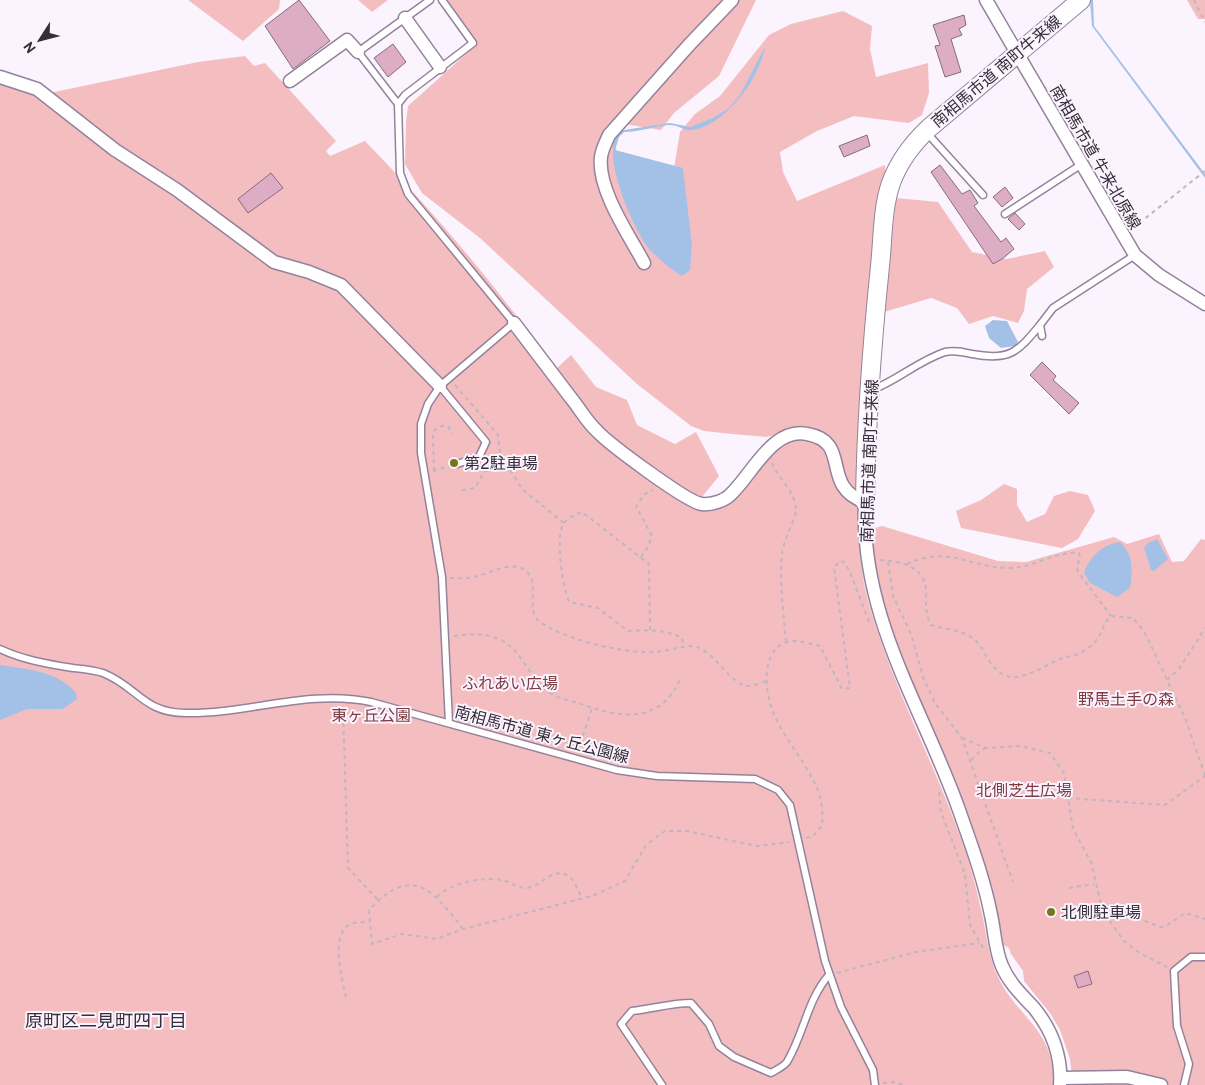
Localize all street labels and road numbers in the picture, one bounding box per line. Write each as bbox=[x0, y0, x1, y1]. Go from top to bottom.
street label: 南相馬市道 南町牛来線 bbox=[928, 12, 1066, 133]
street label: 南相馬市道 牛来北原線 bbox=[1045, 82, 1144, 234]
street label: 南相馬市道 南町牛来線 bbox=[858, 379, 884, 543]
street label: 南相馬市道 東ヶ丘公園線 bbox=[452, 703, 631, 769]

